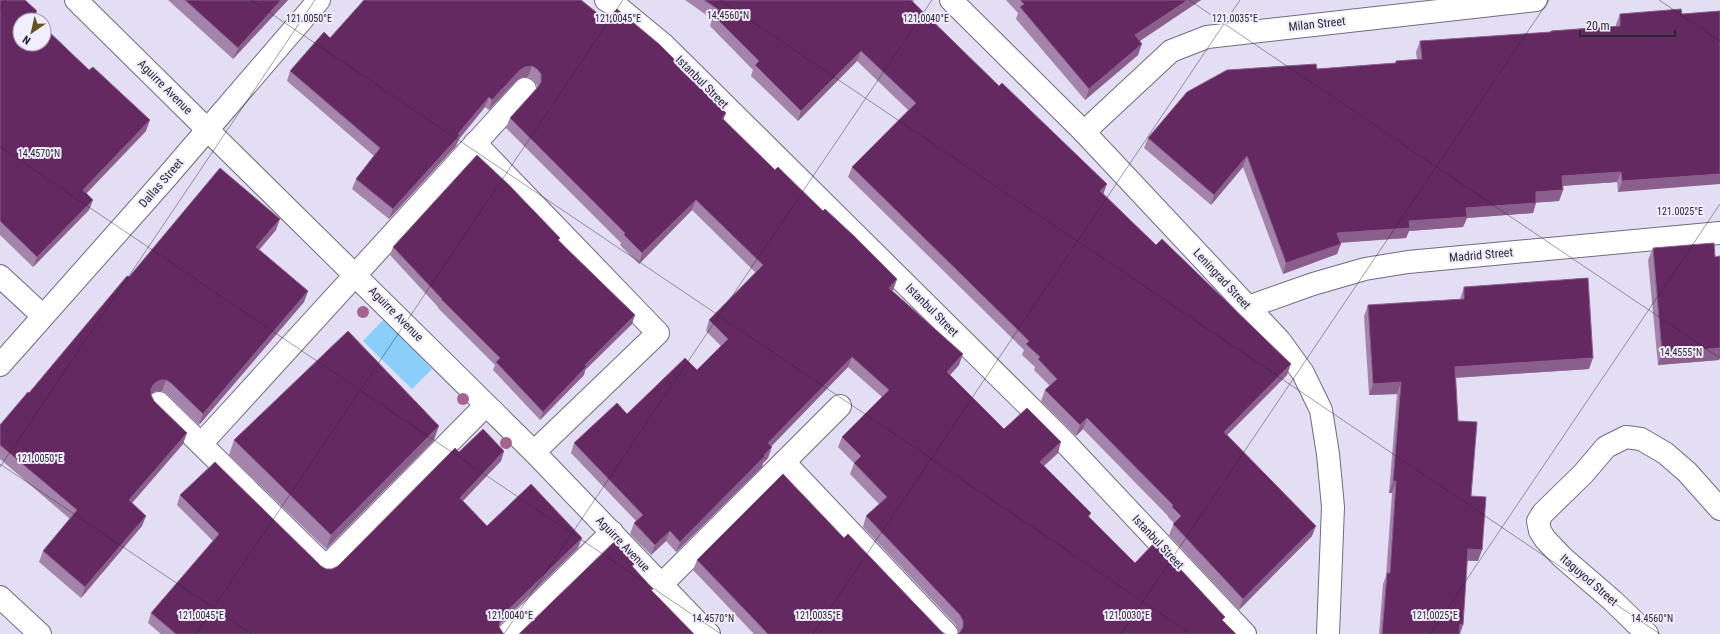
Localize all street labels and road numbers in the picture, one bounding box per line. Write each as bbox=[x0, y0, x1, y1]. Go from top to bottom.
street label: Milan Street bbox=[1288, 14, 1347, 34]
street label: Istanbul Street bbox=[673, 53, 732, 112]
street label: Aguirre Avenue bbox=[135, 57, 195, 117]
street label: Dallas Street bbox=[136, 155, 186, 210]
street label: Madrid Street bbox=[1449, 245, 1514, 265]
street label: Leningrad Street bbox=[1190, 246, 1254, 312]
street label: Istanbul Street bbox=[903, 281, 962, 340]
street label: Aguirre Avenue bbox=[366, 284, 426, 344]
street label: Istanbul Street bbox=[1129, 512, 1187, 572]
street label: Aguirre Avenue bbox=[593, 513, 653, 575]
street label: Itaguyod Street bbox=[1557, 551, 1621, 609]

